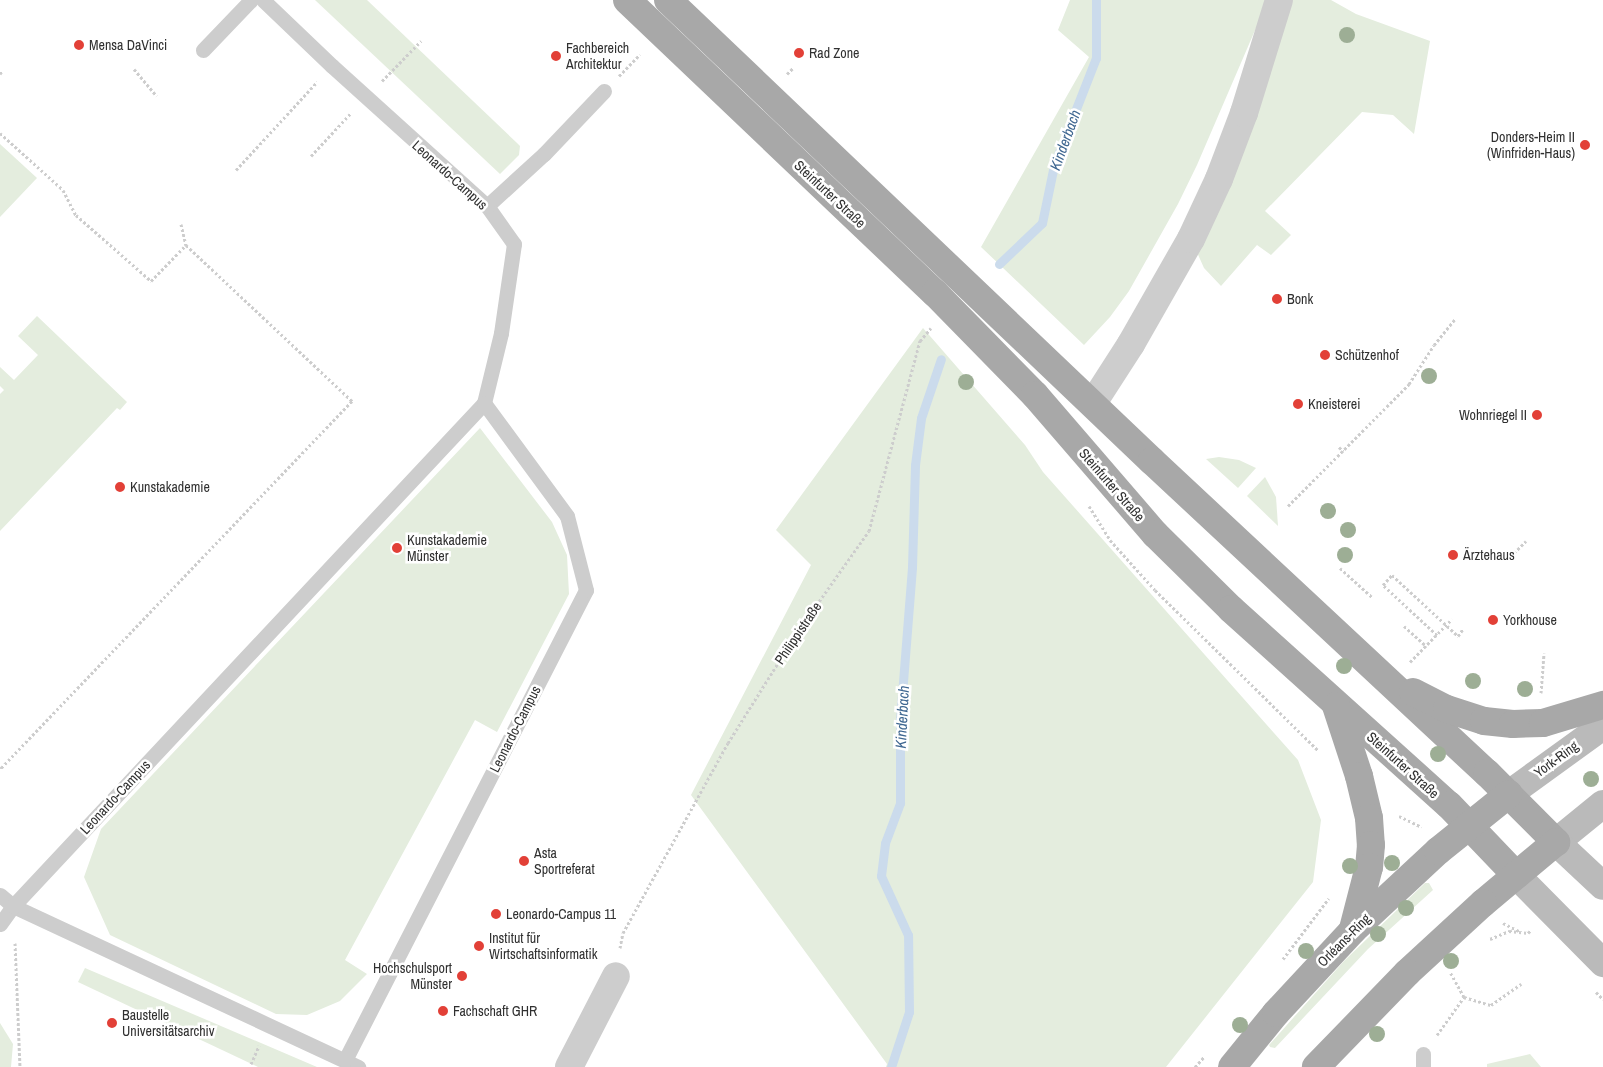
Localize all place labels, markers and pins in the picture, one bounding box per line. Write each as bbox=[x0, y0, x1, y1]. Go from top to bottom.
place label: Mensa DaVinci bbox=[89, 37, 167, 53]
marker: Mensa DaVinci bbox=[73, 39, 85, 51]
place label: Fachbereich Architektur bbox=[566, 40, 629, 72]
place label: Rad Zone bbox=[809, 45, 859, 61]
marker: Rad Zone bbox=[793, 47, 805, 59]
marker: Fachbereich Architektur bbox=[550, 50, 562, 62]
place label: Donders-Heim II (Winfriden-Haus) bbox=[1487, 129, 1575, 162]
marker: Donders-Heim II (Winfriden-Haus) bbox=[1579, 139, 1591, 151]
place label: Bonk bbox=[1287, 291, 1313, 307]
marker: Bonk bbox=[1271, 293, 1283, 305]
place label: Schützenhof bbox=[1335, 347, 1399, 363]
marker: Schützenhof bbox=[1319, 349, 1331, 361]
place label: Kneisterei bbox=[1308, 396, 1360, 412]
marker: Kneisterei bbox=[1292, 398, 1304, 410]
place label: Wohnriegel II bbox=[1459, 407, 1527, 423]
marker: Wohnriegel II bbox=[1531, 409, 1543, 421]
place label: Kunstakademie bbox=[130, 479, 210, 495]
marker: Kunstakademie bbox=[114, 481, 126, 493]
place label: Kunstakademie Münster bbox=[407, 532, 487, 564]
marker: Kunstakademie Münster bbox=[391, 542, 403, 554]
place label: Ärztehaus bbox=[1463, 547, 1515, 563]
marker: Ärztehaus bbox=[1447, 549, 1459, 561]
place label: Yorkhouse bbox=[1503, 612, 1557, 628]
marker: Yorkhouse bbox=[1487, 614, 1499, 626]
place label: Asta Sportreferat bbox=[534, 845, 595, 878]
marker: Asta Sportreferat bbox=[518, 855, 530, 867]
place label: Leonardo-Campus 11 bbox=[506, 906, 616, 922]
marker: Leonardo-Campus 11 bbox=[490, 908, 502, 920]
place label: Institut für Wirtschaftsinformatik bbox=[489, 930, 597, 962]
marker: Institut für Wirtschaftsinformatik bbox=[473, 940, 485, 952]
place label: Hochschulsport Münster bbox=[373, 960, 452, 992]
marker: Hochschulsport Münster bbox=[456, 970, 468, 982]
place label: Fachschaft GHR bbox=[453, 1003, 537, 1019]
marker: Fachschaft GHR bbox=[437, 1005, 449, 1017]
place label: Baustelle Universitätsarchiv bbox=[122, 1007, 215, 1040]
marker: Baustelle Universitätsarchiv bbox=[106, 1017, 118, 1029]

